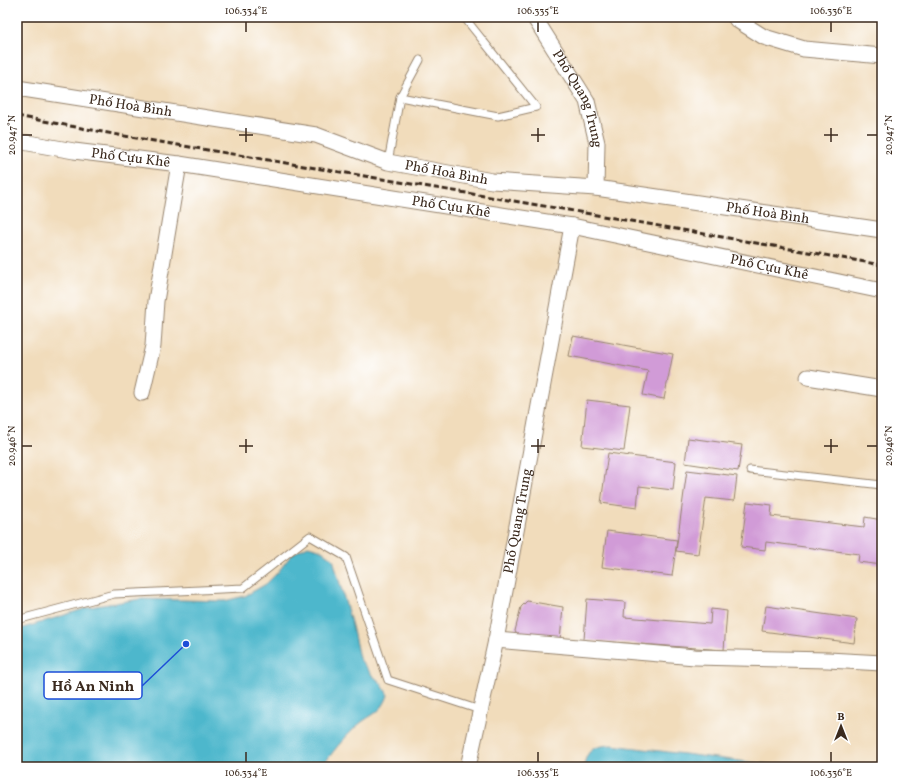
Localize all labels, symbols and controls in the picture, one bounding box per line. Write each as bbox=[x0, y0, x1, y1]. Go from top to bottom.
text: 106.334°E bbox=[225, 4, 267, 18]
text: 106.335°E bbox=[517, 4, 559, 18]
text: 106.336°E bbox=[810, 4, 852, 18]
street label: Phố Quang Trung bbox=[548, 46, 607, 148]
street label: Phố Hoà Bình bbox=[88, 90, 174, 122]
text: 20.947°N bbox=[5, 114, 19, 155]
text: 20.947°N bbox=[882, 114, 896, 155]
street label: Phố Cựu Khê bbox=[90, 144, 172, 172]
street label: Phố Hoà Bình bbox=[403, 156, 490, 190]
street label: Phố Cựu Khê bbox=[410, 191, 492, 223]
street label: Phố Hoà Bình bbox=[725, 198, 811, 229]
street label: Phố Cựu Khê bbox=[728, 250, 810, 285]
text: 20.946°N bbox=[5, 425, 19, 466]
text: 20.946°N bbox=[882, 425, 896, 466]
street label: Phố Quang Trung bbox=[499, 467, 537, 575]
callout: Hồ An Ninh bbox=[44, 672, 142, 699]
text: Hồ An Ninh bbox=[52, 677, 135, 698]
north arrow bbox=[821, 706, 861, 746]
text: B bbox=[837, 710, 845, 725]
text: 106.334°E bbox=[225, 766, 267, 780]
text: 106.335°E bbox=[517, 766, 559, 780]
text: 106.336°E bbox=[810, 766, 852, 780]

